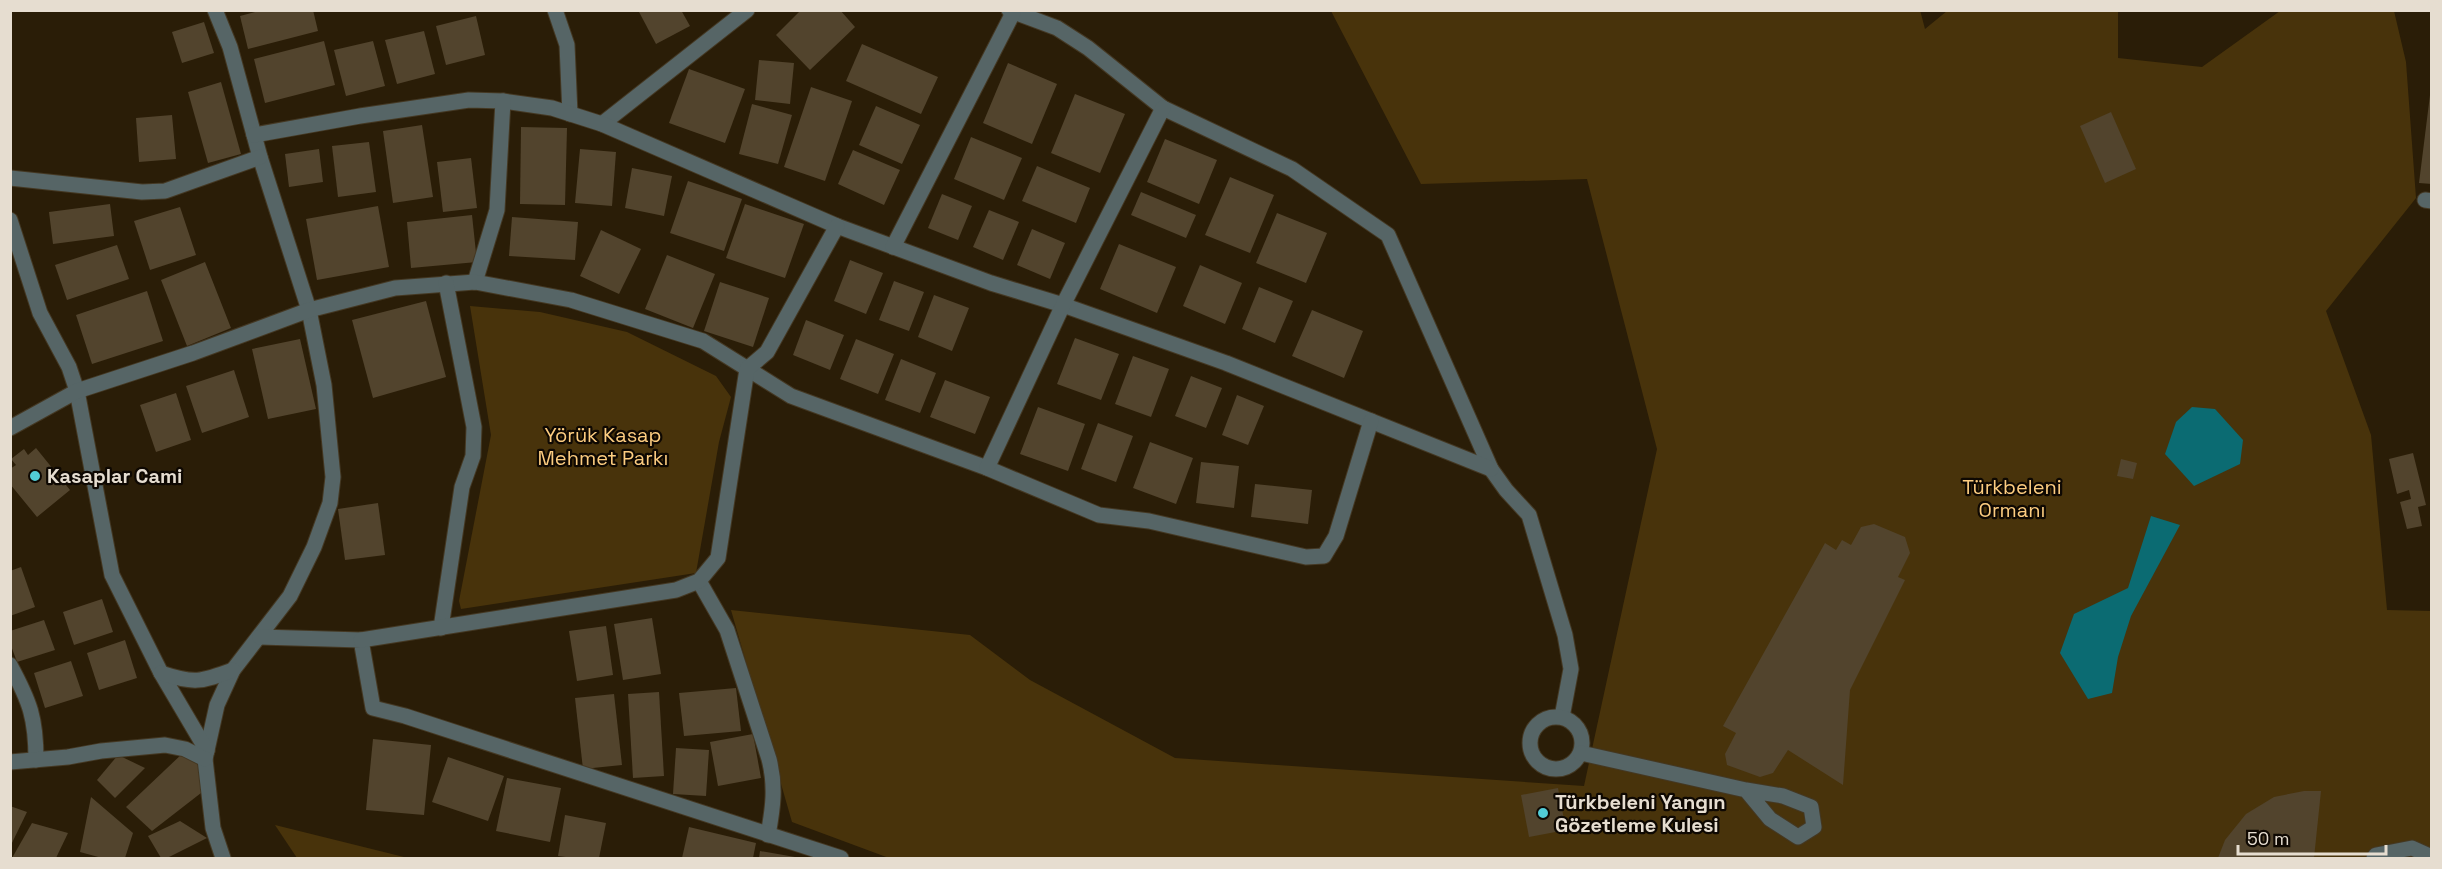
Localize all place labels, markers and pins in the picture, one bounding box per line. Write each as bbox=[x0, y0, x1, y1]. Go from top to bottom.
place label: Kasaplar Cami bbox=[47, 463, 182, 489]
marker: Kasaplar Cami bbox=[28, 469, 42, 483]
place label: Türkbeleni Yangın Gözetleme Kulesi bbox=[1555, 789, 1726, 838]
marker: Türkbeleni Yangın Gözetleme Kulesi bbox=[1536, 806, 1550, 820]

